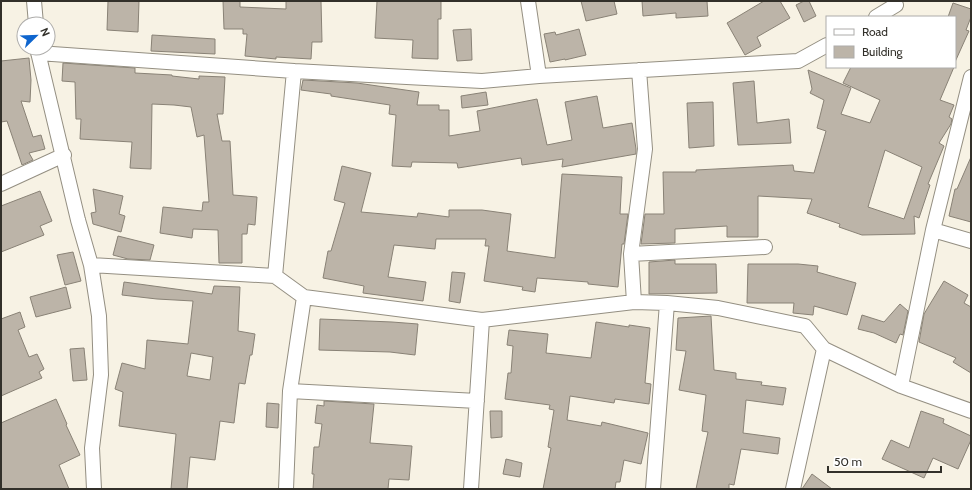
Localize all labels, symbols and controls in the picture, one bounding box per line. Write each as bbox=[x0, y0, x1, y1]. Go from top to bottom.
north arrow bbox=[16, 16, 56, 56]
legend bbox=[826, 16, 956, 68]
text: Road bbox=[862, 24, 888, 39]
text: N bbox=[37, 26, 53, 38]
text: Building bbox=[862, 44, 904, 59]
scale bar bbox=[828, 448, 941, 474]
text: 50 m bbox=[834, 454, 862, 469]

